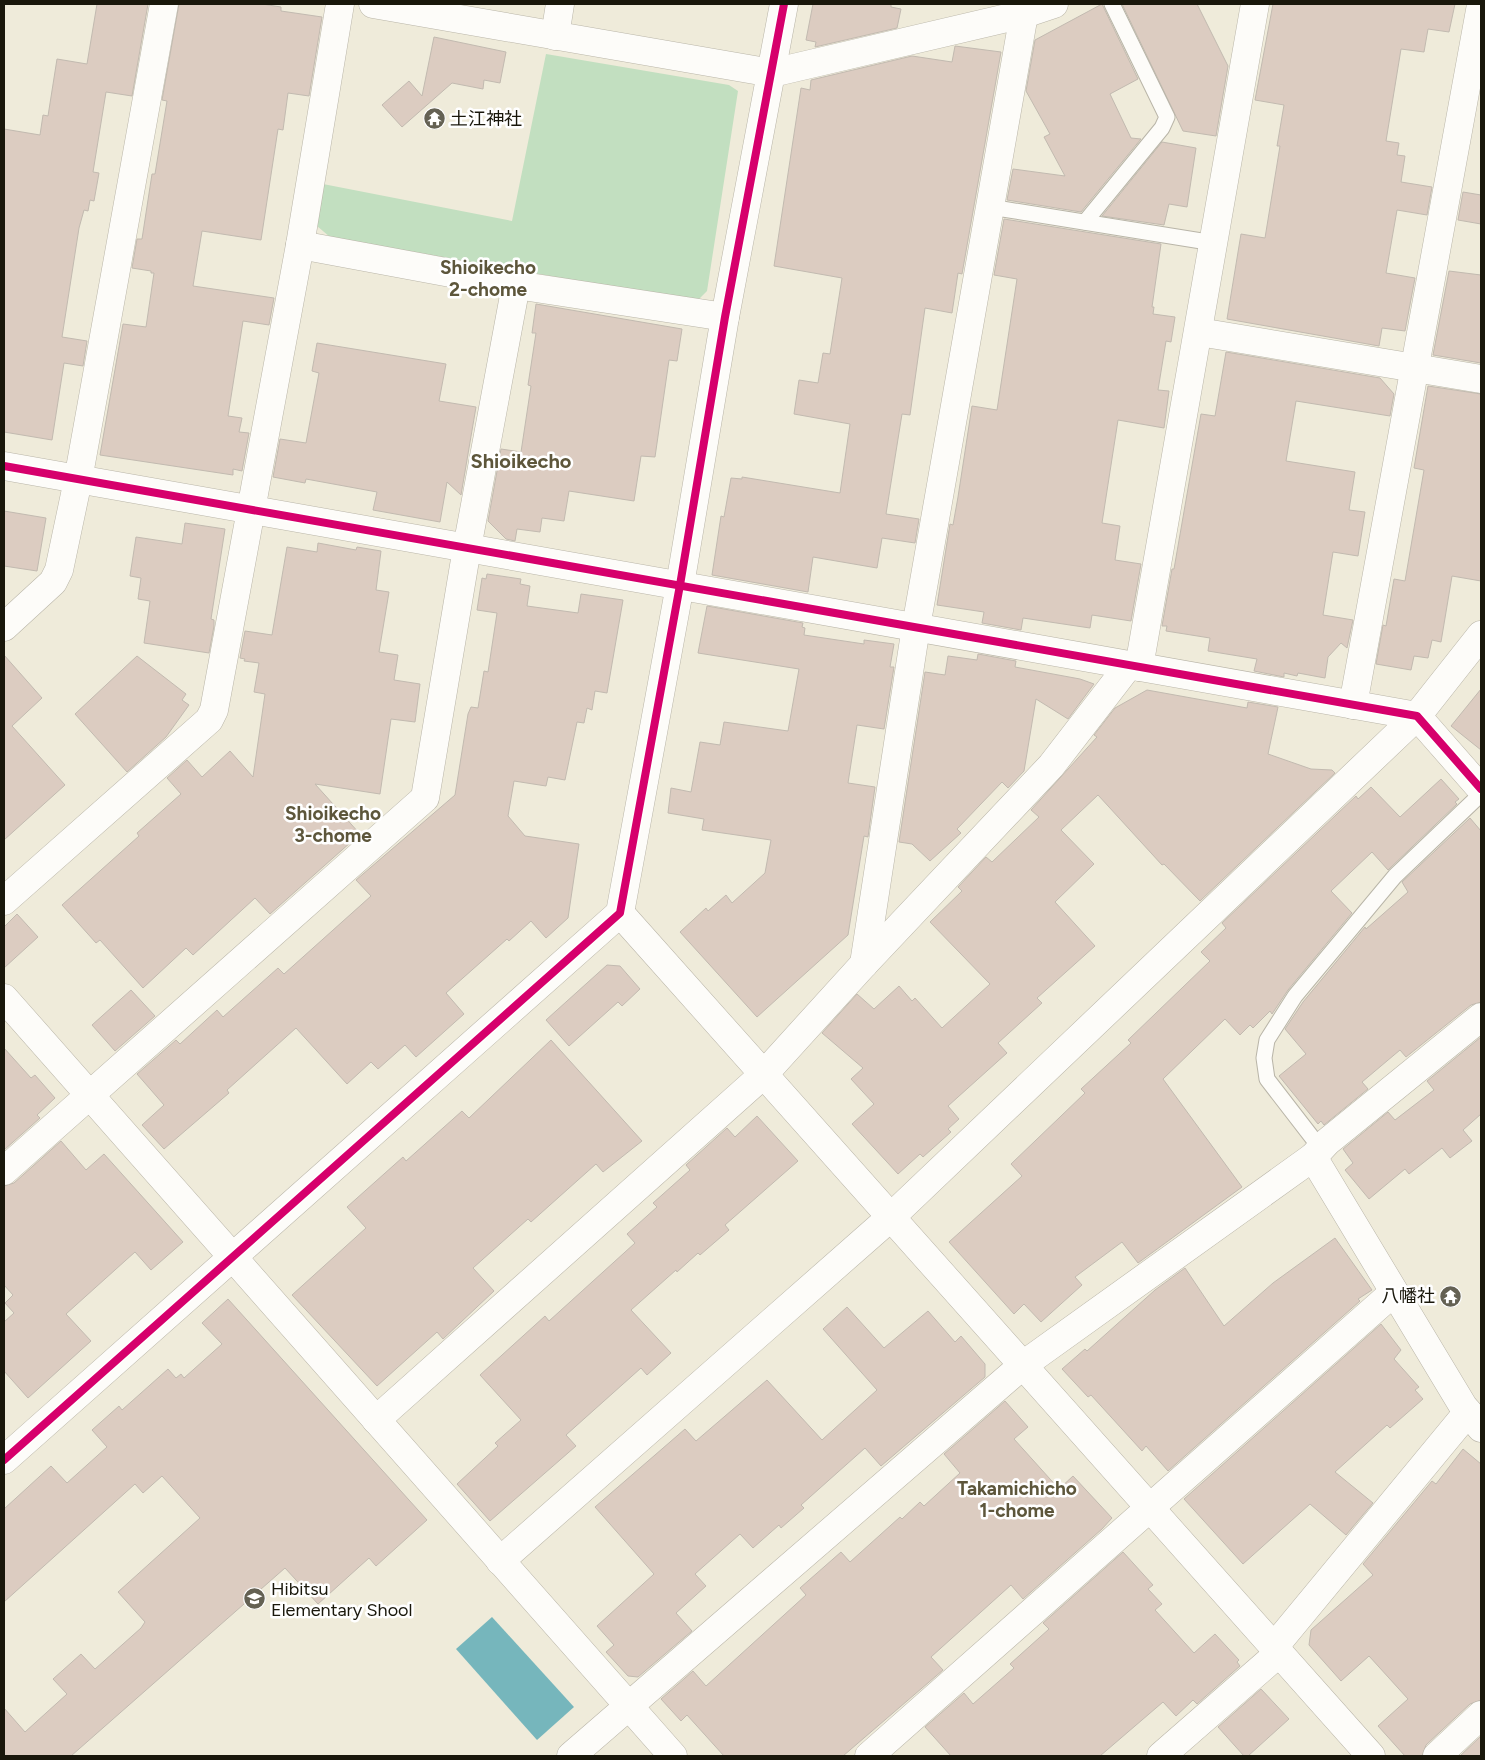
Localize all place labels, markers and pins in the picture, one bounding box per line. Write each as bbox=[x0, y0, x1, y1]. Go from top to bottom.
temple icon: 土江神社 bbox=[422, 107, 446, 131]
place label: 土江神社 bbox=[450, 108, 522, 130]
temple icon: 八幡社 bbox=[1439, 1284, 1463, 1308]
place label: 八幡社 bbox=[1381, 1285, 1435, 1307]
place label: Hibitsu Elementary Shool bbox=[271, 1578, 413, 1621]
school or university icon: Hibitsu Elementary Shool bbox=[243, 1587, 267, 1611]

